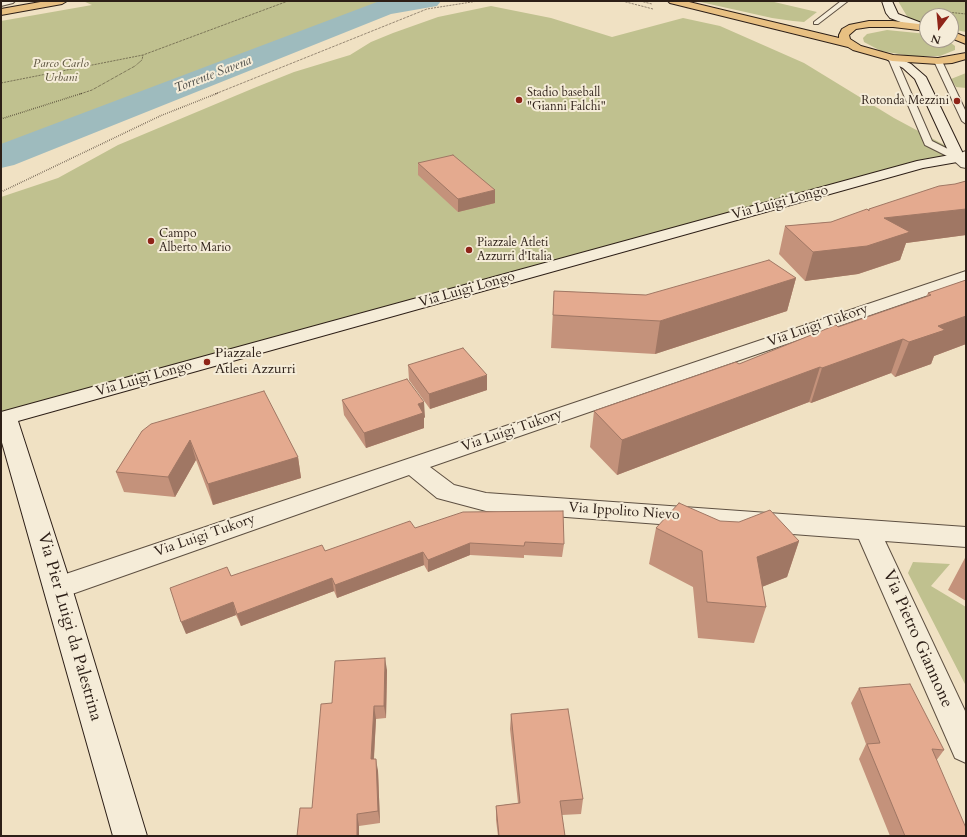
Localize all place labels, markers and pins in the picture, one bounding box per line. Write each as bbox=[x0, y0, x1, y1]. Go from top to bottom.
place label: Stadio baseball "Gianni Falchi" bbox=[527, 86, 606, 114]
place label: Rotonda Mezzini bbox=[861, 94, 949, 108]
marker: Stadio baseball "Gianni Falchi" bbox=[514, 95, 524, 105]
marker: Rotonda Mezzini bbox=[952, 96, 962, 106]
place label: Campo Alberto Mario bbox=[159, 227, 231, 255]
marker: Campo Alberto Mario bbox=[146, 236, 156, 246]
place label: Piazzale Atleti Azzurri d'Italia bbox=[477, 236, 552, 264]
marker: Piazzale Atleti Azzurri d'Italia bbox=[464, 245, 474, 255]
place label: Piazzale Atleti Azzurri bbox=[215, 346, 296, 378]
marker: Piazzale Atleti Azzurri bbox=[202, 357, 212, 367]

